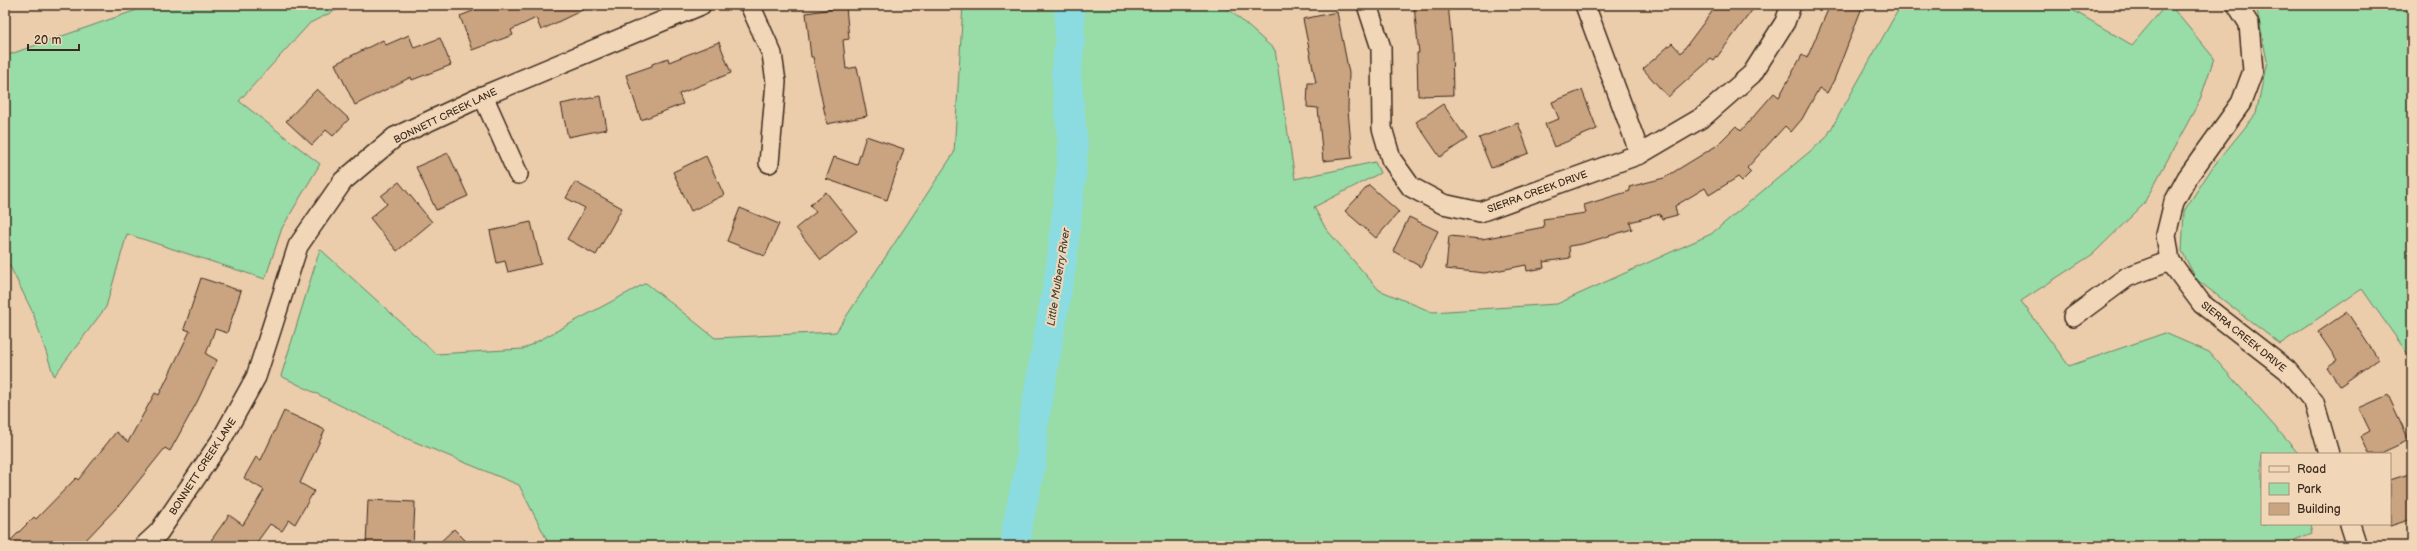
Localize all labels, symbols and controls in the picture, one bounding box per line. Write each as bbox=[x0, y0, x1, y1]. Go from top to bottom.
scale bar bbox=[28, 26, 79, 52]
text: 20 m bbox=[34, 33, 61, 48]
street label: BONNETT CREEK LANE bbox=[392, 85, 499, 146]
street label: SIERRA CREEK DRIVE bbox=[1486, 168, 1589, 216]
water label: Little Mulberry River bbox=[1044, 226, 1073, 327]
street label: SIERRA CREEK DRIVE bbox=[2199, 299, 2288, 375]
street label: BONNETT CREEK LANE bbox=[167, 415, 239, 517]
legend bbox=[2261, 453, 2391, 525]
text: Road bbox=[2297, 462, 2326, 477]
text: Park bbox=[2297, 482, 2321, 497]
text: Building bbox=[2297, 502, 2341, 517]

